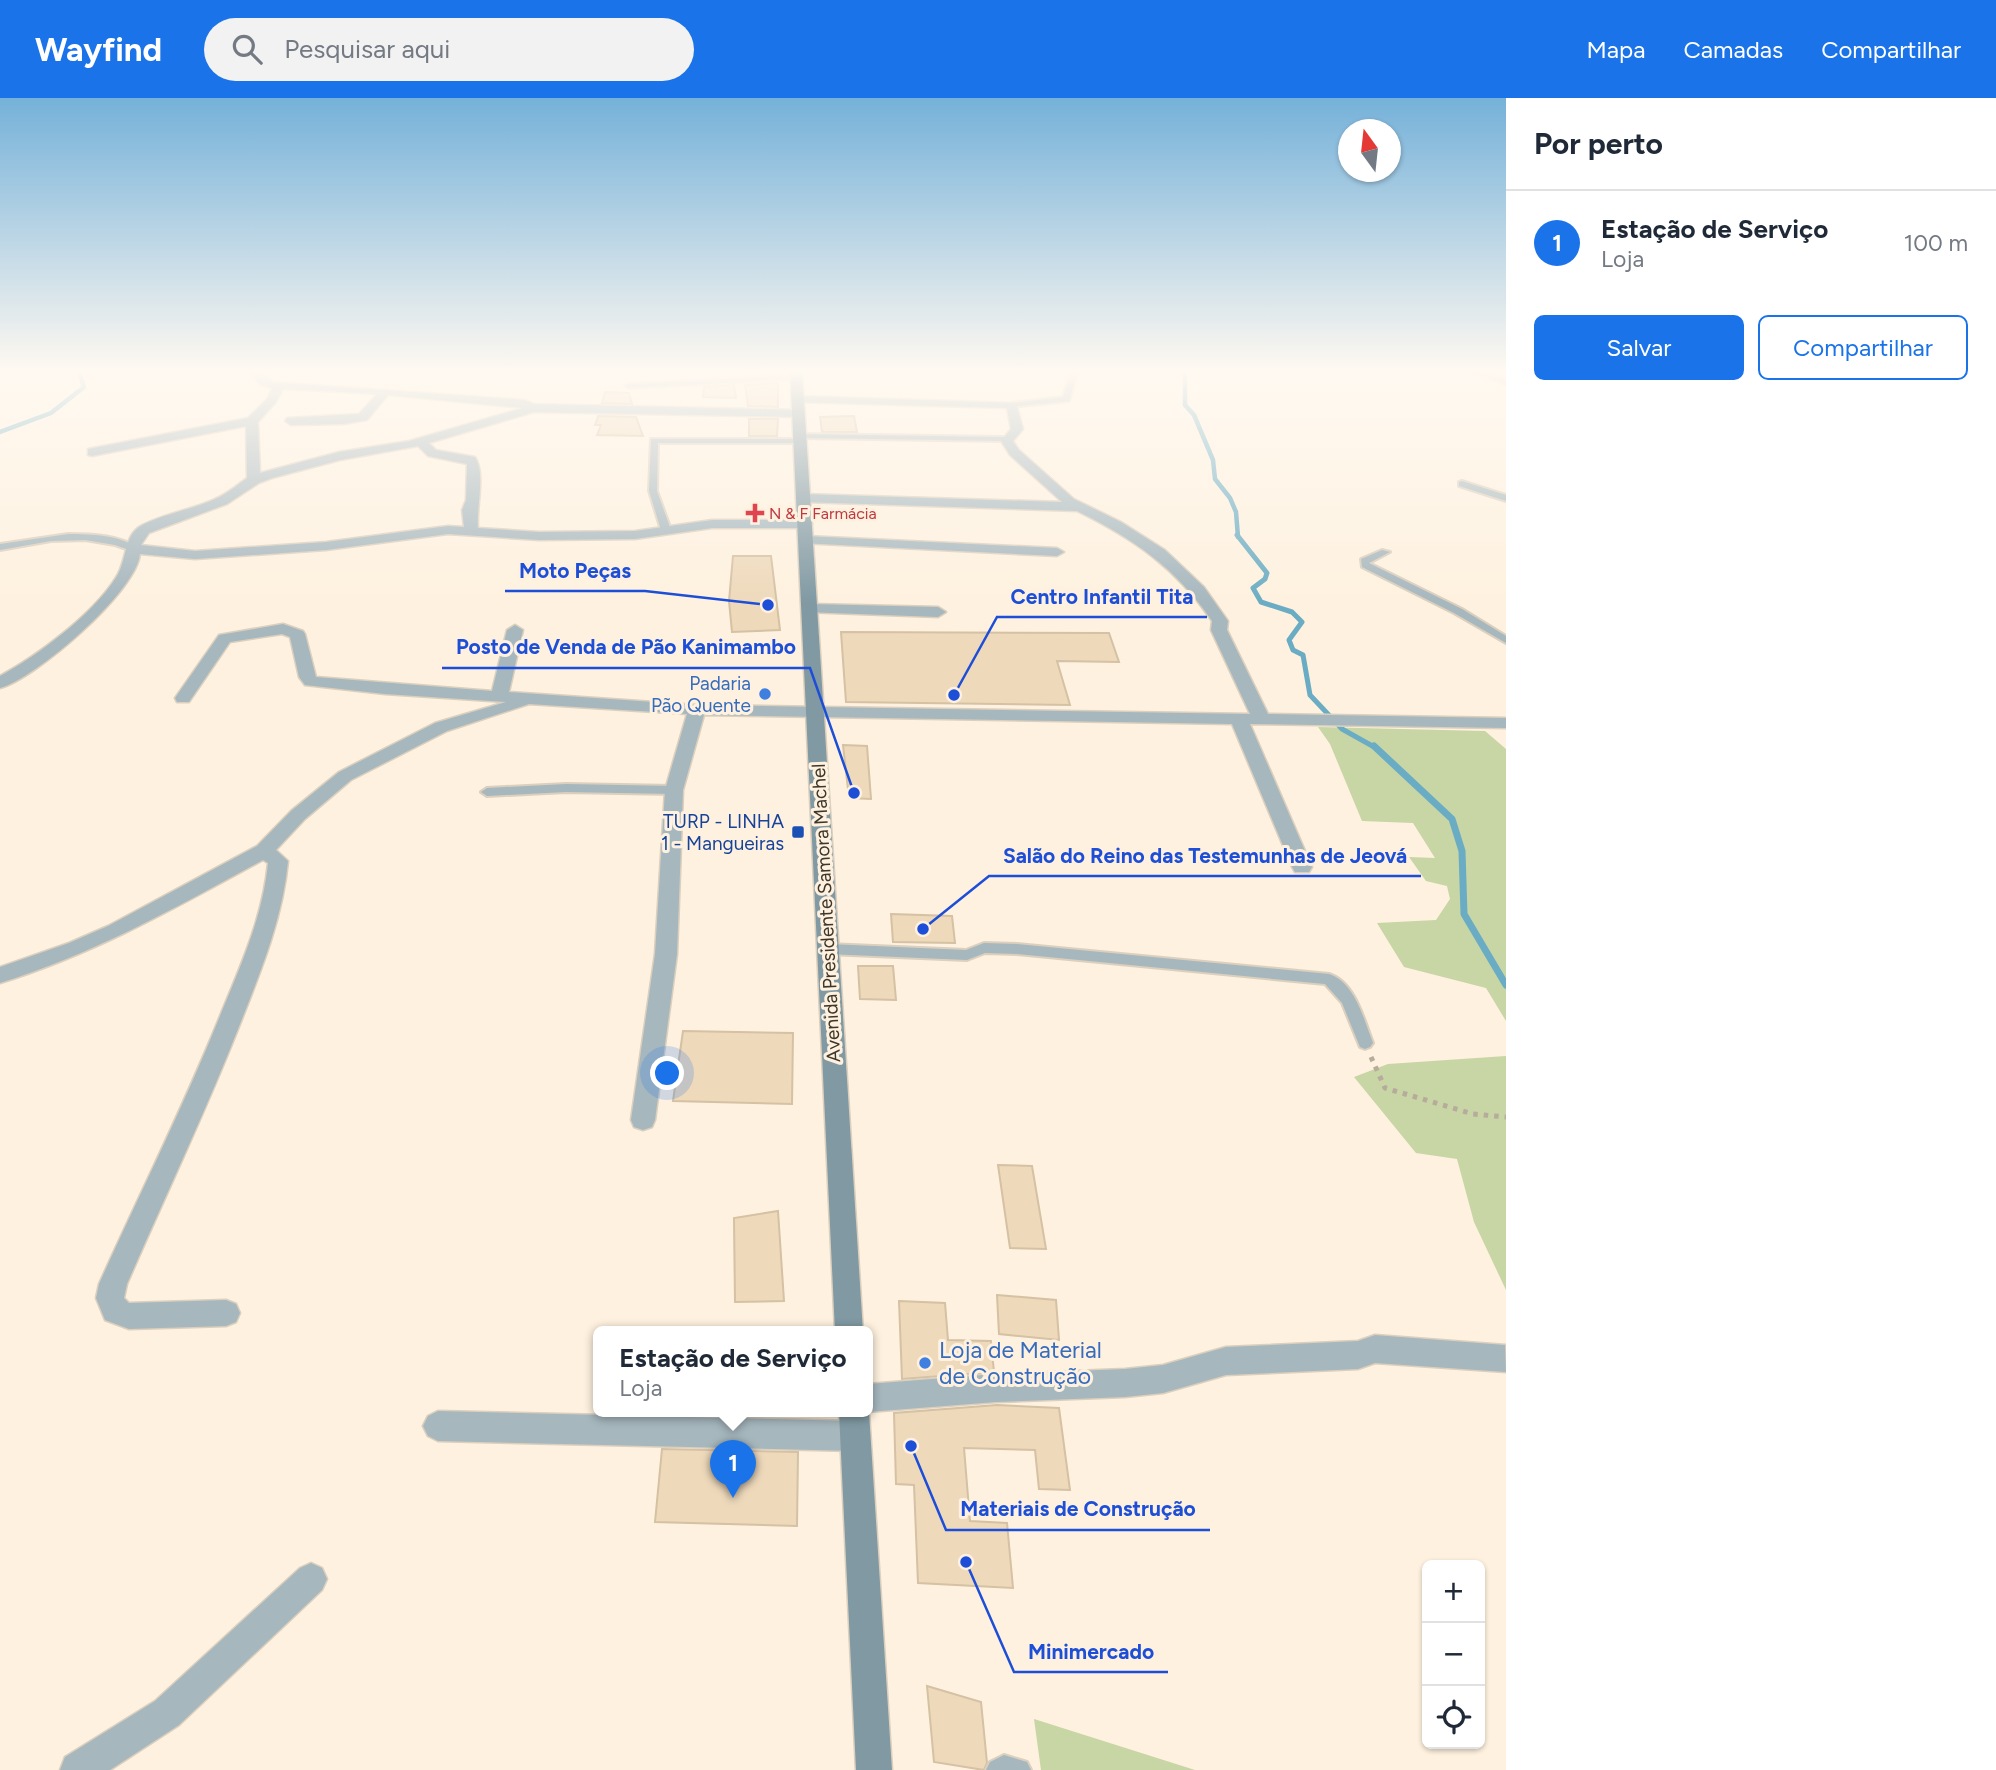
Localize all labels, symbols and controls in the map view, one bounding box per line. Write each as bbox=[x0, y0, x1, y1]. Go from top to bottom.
search box bbox=[204, 18, 694, 81]
text: Wayfind bbox=[35, 30, 162, 69]
icon: search bbox=[228, 30, 266, 68]
text: Pesquisar aqui bbox=[284, 33, 450, 65]
text: Mapa bbox=[1586, 35, 1645, 64]
text: Camadas bbox=[1683, 35, 1783, 64]
text: Compartilhar bbox=[1821, 35, 1961, 64]
north arrow bbox=[1338, 119, 1401, 182]
text: Por perto bbox=[1534, 125, 1663, 162]
text: Estação de Serviço bbox=[1601, 213, 1828, 245]
text: 1 bbox=[1552, 229, 1562, 257]
text: 100 m bbox=[1904, 229, 1968, 257]
text: Loja bbox=[1601, 245, 1644, 273]
button: Salvar bbox=[1534, 315, 1744, 380]
button: Compartilhar bbox=[1758, 315, 1968, 380]
place label: N & F Farmácia bbox=[769, 504, 877, 523]
marker: N & F Farmácia bbox=[747, 505, 763, 521]
callout: Moto Peças bbox=[505, 549, 645, 591]
text: Moto Peças bbox=[519, 558, 631, 583]
callout: Centro Infantil Tita bbox=[997, 575, 1207, 617]
text: Centro Infantil Tita bbox=[1011, 584, 1193, 609]
callout: Posto de Venda de Pão Kanimambo bbox=[442, 626, 810, 668]
text: Posto de Venda de Pão Kanimambo bbox=[456, 634, 796, 659]
place label: Padaria Pão Quente bbox=[651, 672, 751, 717]
marker: Padaria Pão Quente bbox=[757, 686, 773, 702]
street label: Avenida Presidente Samora Machel bbox=[807, 763, 845, 1063]
place label: TURP - LINHA 1 - Mangueiras bbox=[661, 810, 784, 855]
marker: TURP - LINHA 1 - Mangueiras bbox=[790, 824, 806, 840]
callout: Salão do Reino das Testemunhas de Jeová bbox=[989, 834, 1421, 876]
text: Salão do Reino das Testemunhas de Jeová bbox=[1003, 843, 1407, 868]
your location bbox=[650, 1056, 684, 1090]
popup bbox=[593, 1326, 873, 1417]
place label: Loja de Material de Construção bbox=[939, 1336, 1102, 1390]
text: Estação de Serviço bbox=[619, 1342, 847, 1374]
marker: Loja de Material de Construção bbox=[917, 1355, 933, 1371]
text: Loja bbox=[619, 1374, 663, 1402]
pin: 1 bbox=[710, 1440, 756, 1498]
callout: Materiais de Construção bbox=[946, 1488, 1210, 1530]
text: Materiais de Construção bbox=[960, 1496, 1196, 1521]
map controls bbox=[1422, 1560, 1485, 1749]
button: + bbox=[1422, 1560, 1485, 1623]
button: − bbox=[1422, 1623, 1485, 1686]
callout: Minimercado bbox=[1014, 1630, 1168, 1672]
text: Minimercado bbox=[1028, 1639, 1154, 1664]
button: locate bbox=[1422, 1686, 1485, 1749]

